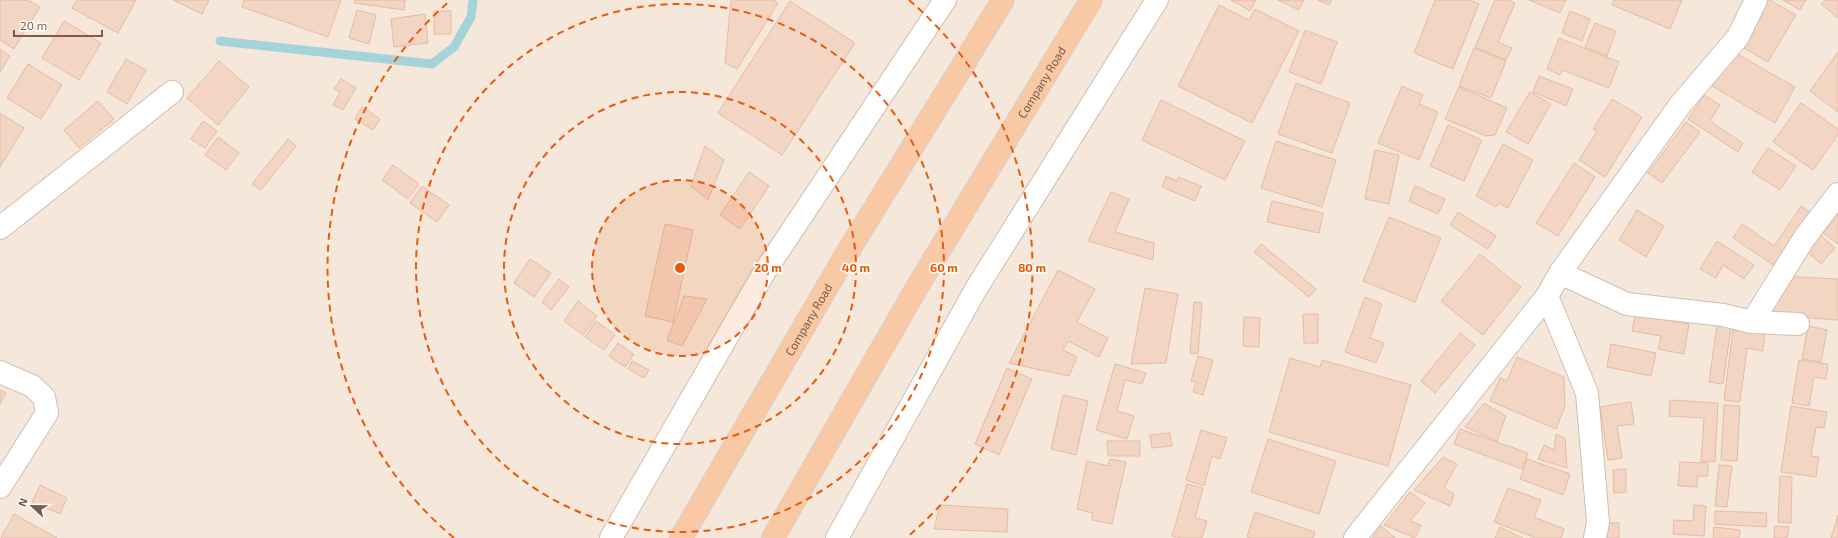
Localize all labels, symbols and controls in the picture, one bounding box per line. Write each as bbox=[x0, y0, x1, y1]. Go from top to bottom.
scale bar bbox=[14, 12, 102, 38]
text: 20 m bbox=[20, 18, 47, 32]
street label: Company Road bbox=[1014, 44, 1068, 120]
text: 20 m bbox=[754, 260, 782, 274]
text: 40 m bbox=[842, 260, 870, 274]
text: 60 m bbox=[930, 260, 958, 274]
text: 80 m bbox=[1018, 260, 1046, 274]
centre of rings bbox=[673, 261, 687, 275]
street label: Company Road bbox=[782, 281, 835, 358]
north arrow bbox=[12, 486, 52, 526]
text: N bbox=[15, 496, 30, 508]

